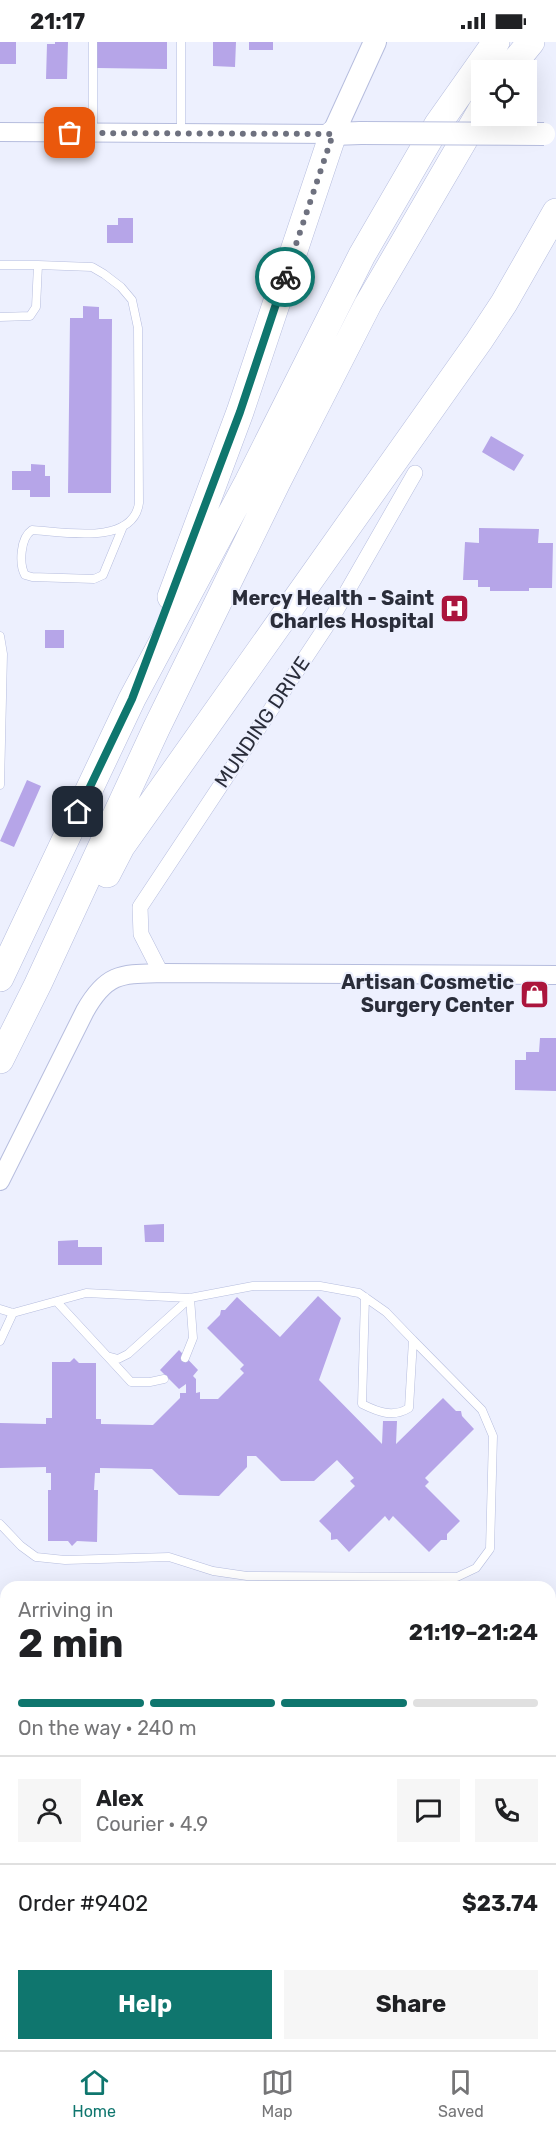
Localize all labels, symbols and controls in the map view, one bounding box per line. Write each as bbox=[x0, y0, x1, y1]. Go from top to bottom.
text: 21:17 bbox=[30, 8, 85, 35]
map controls bbox=[471, 60, 537, 126]
button: locate bbox=[471, 60, 537, 126]
pin bbox=[44, 107, 95, 158]
icon: bag bbox=[53, 116, 86, 149]
courier bbox=[255, 247, 315, 307]
icon: bike bbox=[269, 261, 302, 294]
place label: Mercy Health - Saint Charles Hospital bbox=[232, 586, 434, 633]
hospital icon: Mercy Health - Saint Charles Hospital bbox=[439, 593, 471, 625]
street label: MUNDING DRIVE bbox=[209, 652, 315, 792]
pin bbox=[52, 786, 103, 837]
icon: home bbox=[61, 795, 94, 828]
place label: Artisan Cosmetic Surgery Center bbox=[341, 970, 514, 1017]
shop icon: Artisan Cosmetic Surgery Center bbox=[519, 978, 551, 1010]
text: Arriving in bbox=[18, 1598, 113, 1622]
text: 21:19–21:24 bbox=[409, 1619, 538, 1646]
text: 2 min bbox=[18, 1621, 124, 1667]
text: On the way · 240 m bbox=[18, 1716, 197, 1740]
button: person bbox=[18, 1779, 81, 1842]
button: chat bbox=[397, 1779, 460, 1842]
button: phone bbox=[475, 1779, 538, 1842]
text: Alex bbox=[96, 1785, 144, 1812]
text: Courier · 4.9 bbox=[96, 1812, 208, 1836]
text: Order #9402 bbox=[18, 1890, 148, 1917]
text: $23.74 bbox=[462, 1890, 538, 1917]
button: Help bbox=[18, 1970, 272, 2039]
button: Share bbox=[284, 1970, 538, 2039]
tab: Home bbox=[72, 2066, 116, 2121]
tab: Map bbox=[261, 2066, 294, 2121]
tab: Saved bbox=[438, 2066, 484, 2121]

